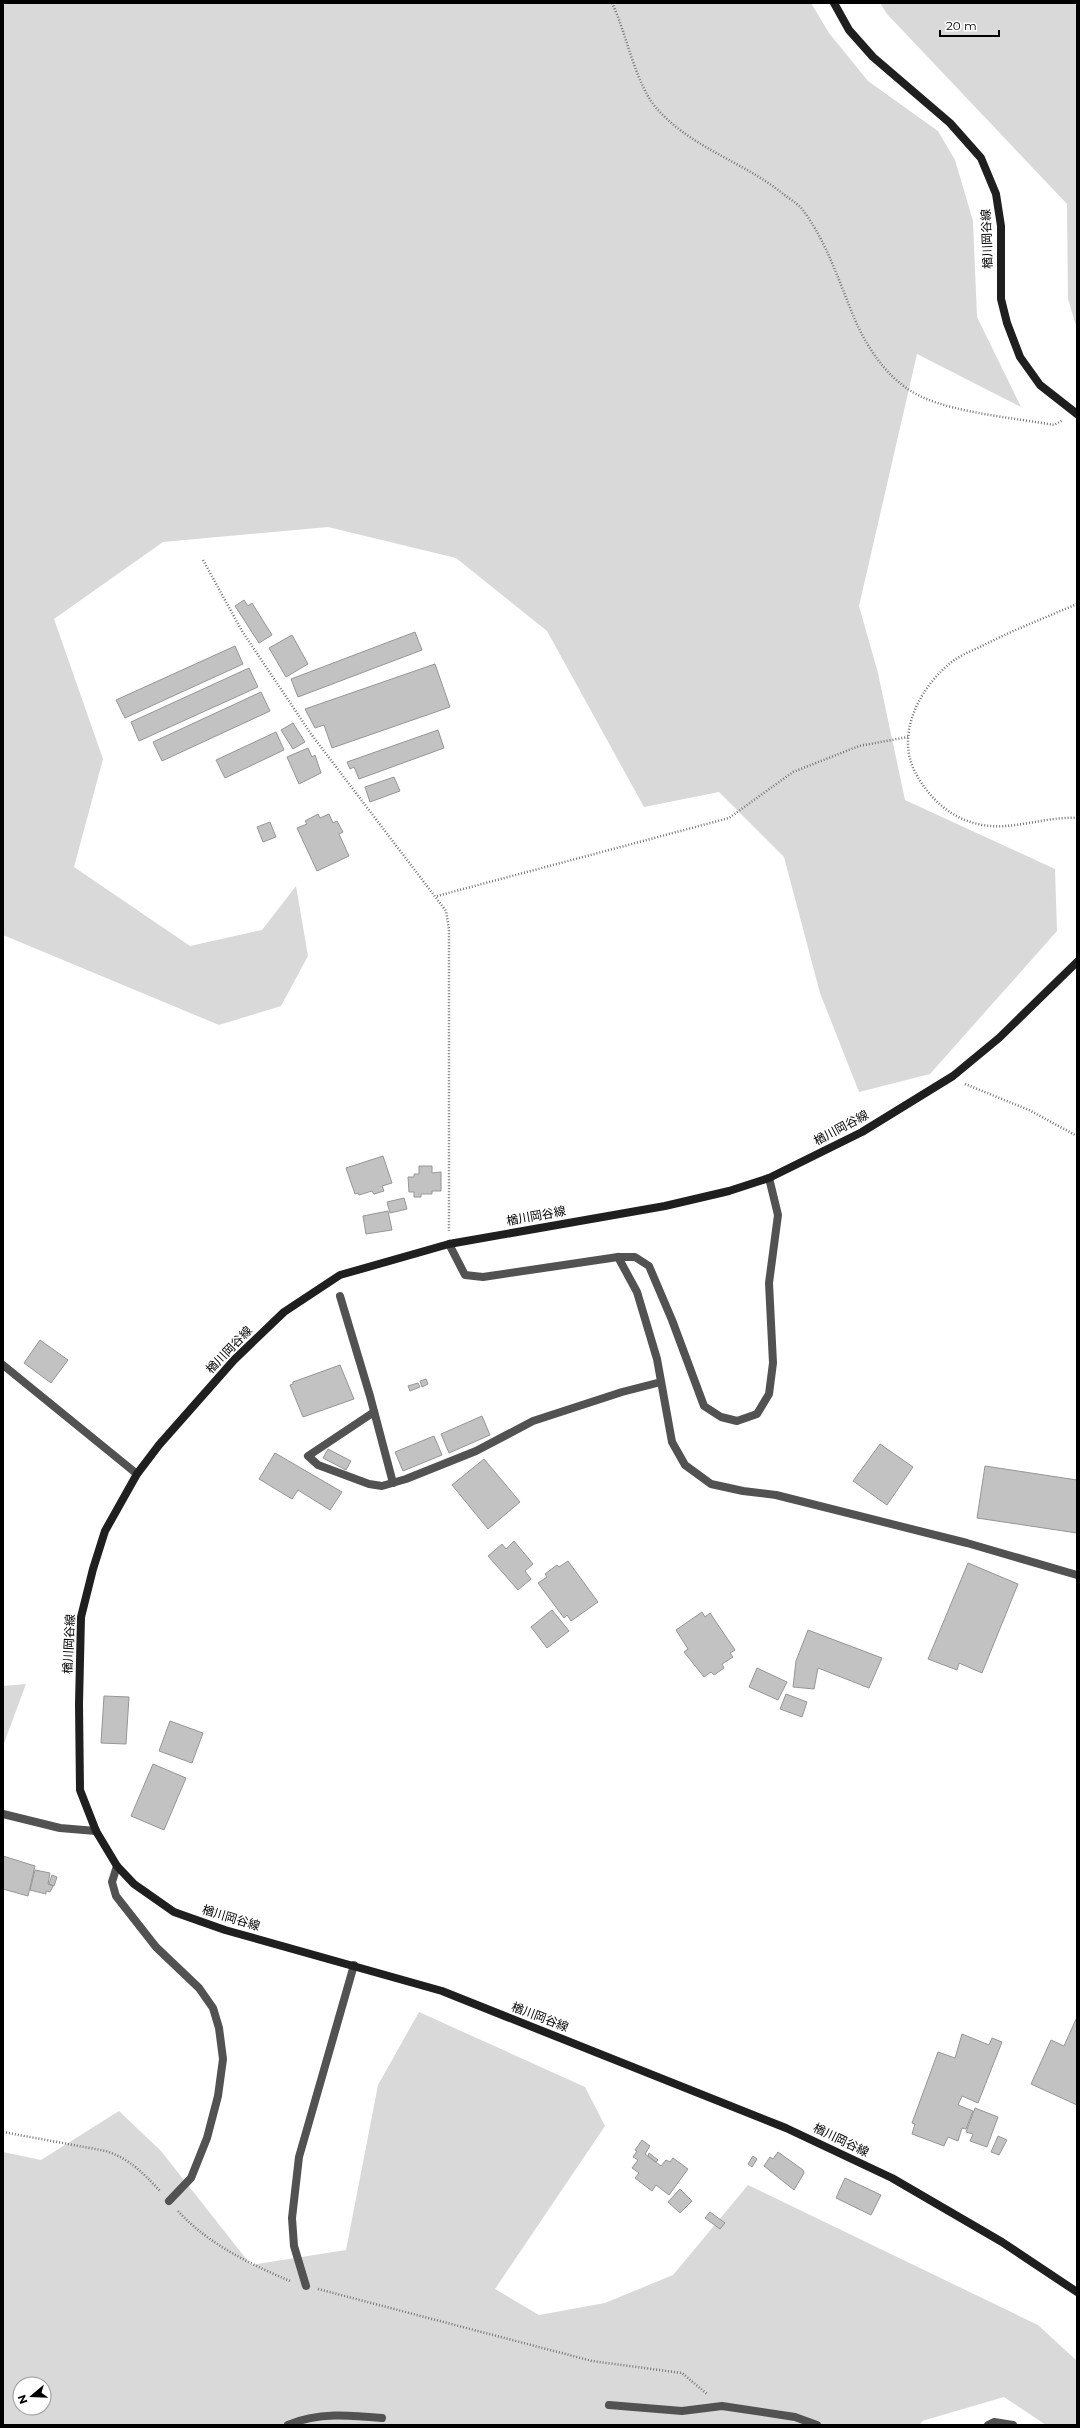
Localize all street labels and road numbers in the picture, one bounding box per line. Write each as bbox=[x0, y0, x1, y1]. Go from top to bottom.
street label: 楢川岡谷線 bbox=[978, 209, 995, 269]
street label: 楢川岡谷線 bbox=[811, 1107, 871, 1148]
street label: 楢川岡谷線 bbox=[505, 1203, 567, 1228]
street label: 楢川岡谷線 bbox=[202, 1323, 255, 1376]
street label: 楢川岡谷線 bbox=[59, 1614, 78, 1674]
street label: 楢川岡谷線 bbox=[200, 1902, 262, 1933]
street label: 楢川岡谷線 bbox=[509, 1999, 571, 2034]
street label: 楢川岡谷線 bbox=[811, 2120, 871, 2159]

